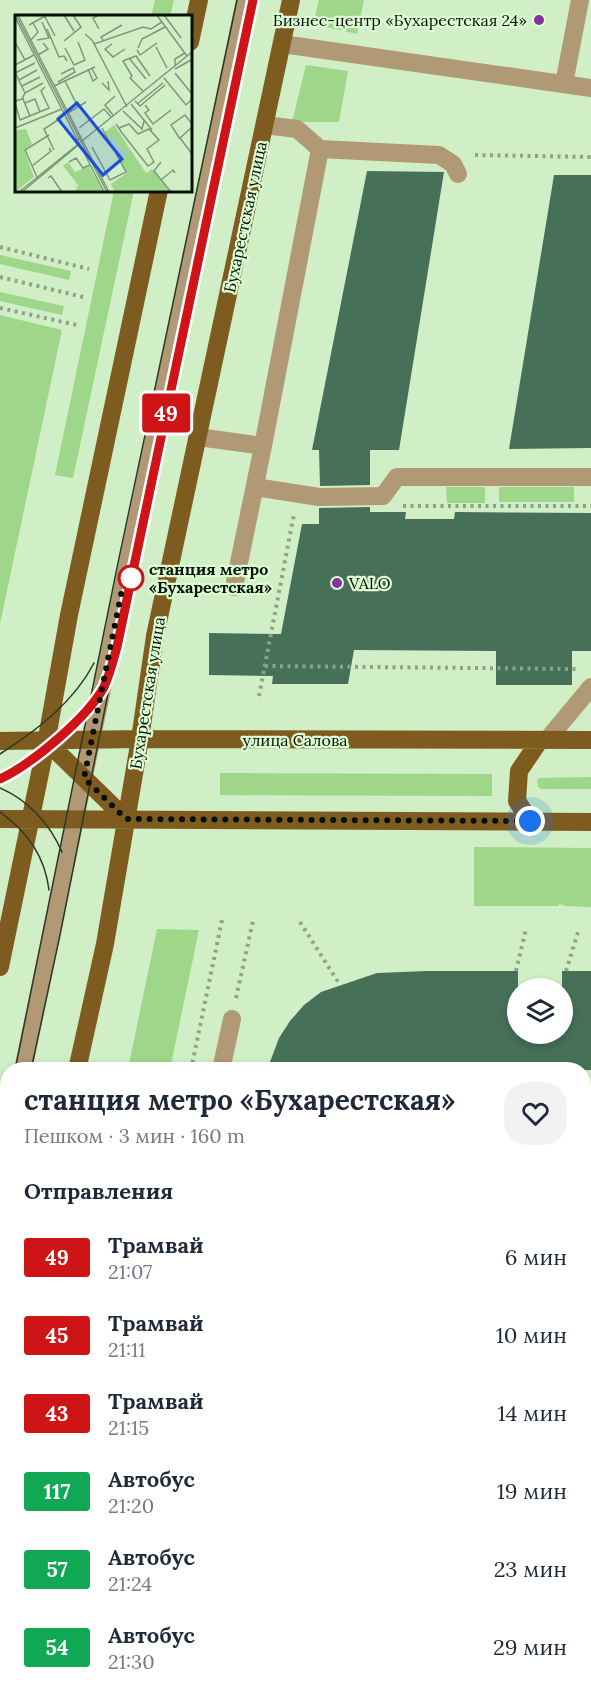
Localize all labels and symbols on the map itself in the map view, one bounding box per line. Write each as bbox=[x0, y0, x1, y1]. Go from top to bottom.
place label: Бизнес-центр «Бухарестская 24» bbox=[273, 10, 527, 30]
marker: Бизнес-центр «Бухарестская 24» bbox=[532, 13, 546, 27]
inset map bbox=[15, 15, 192, 192]
street label: Бухарестская улица bbox=[219, 140, 271, 294]
line badge: 49 bbox=[139, 394, 193, 432]
place label: станция метро «Бухарестская» bbox=[149, 559, 272, 597]
marker: станция метро «Бухарестская» bbox=[118, 565, 144, 591]
place label: VALO bbox=[348, 573, 390, 593]
marker: VALO bbox=[330, 576, 344, 590]
street label: Бухарестская улица bbox=[125, 615, 169, 771]
street label: улица Салова bbox=[242, 730, 348, 750]
your location bbox=[515, 806, 545, 836]

